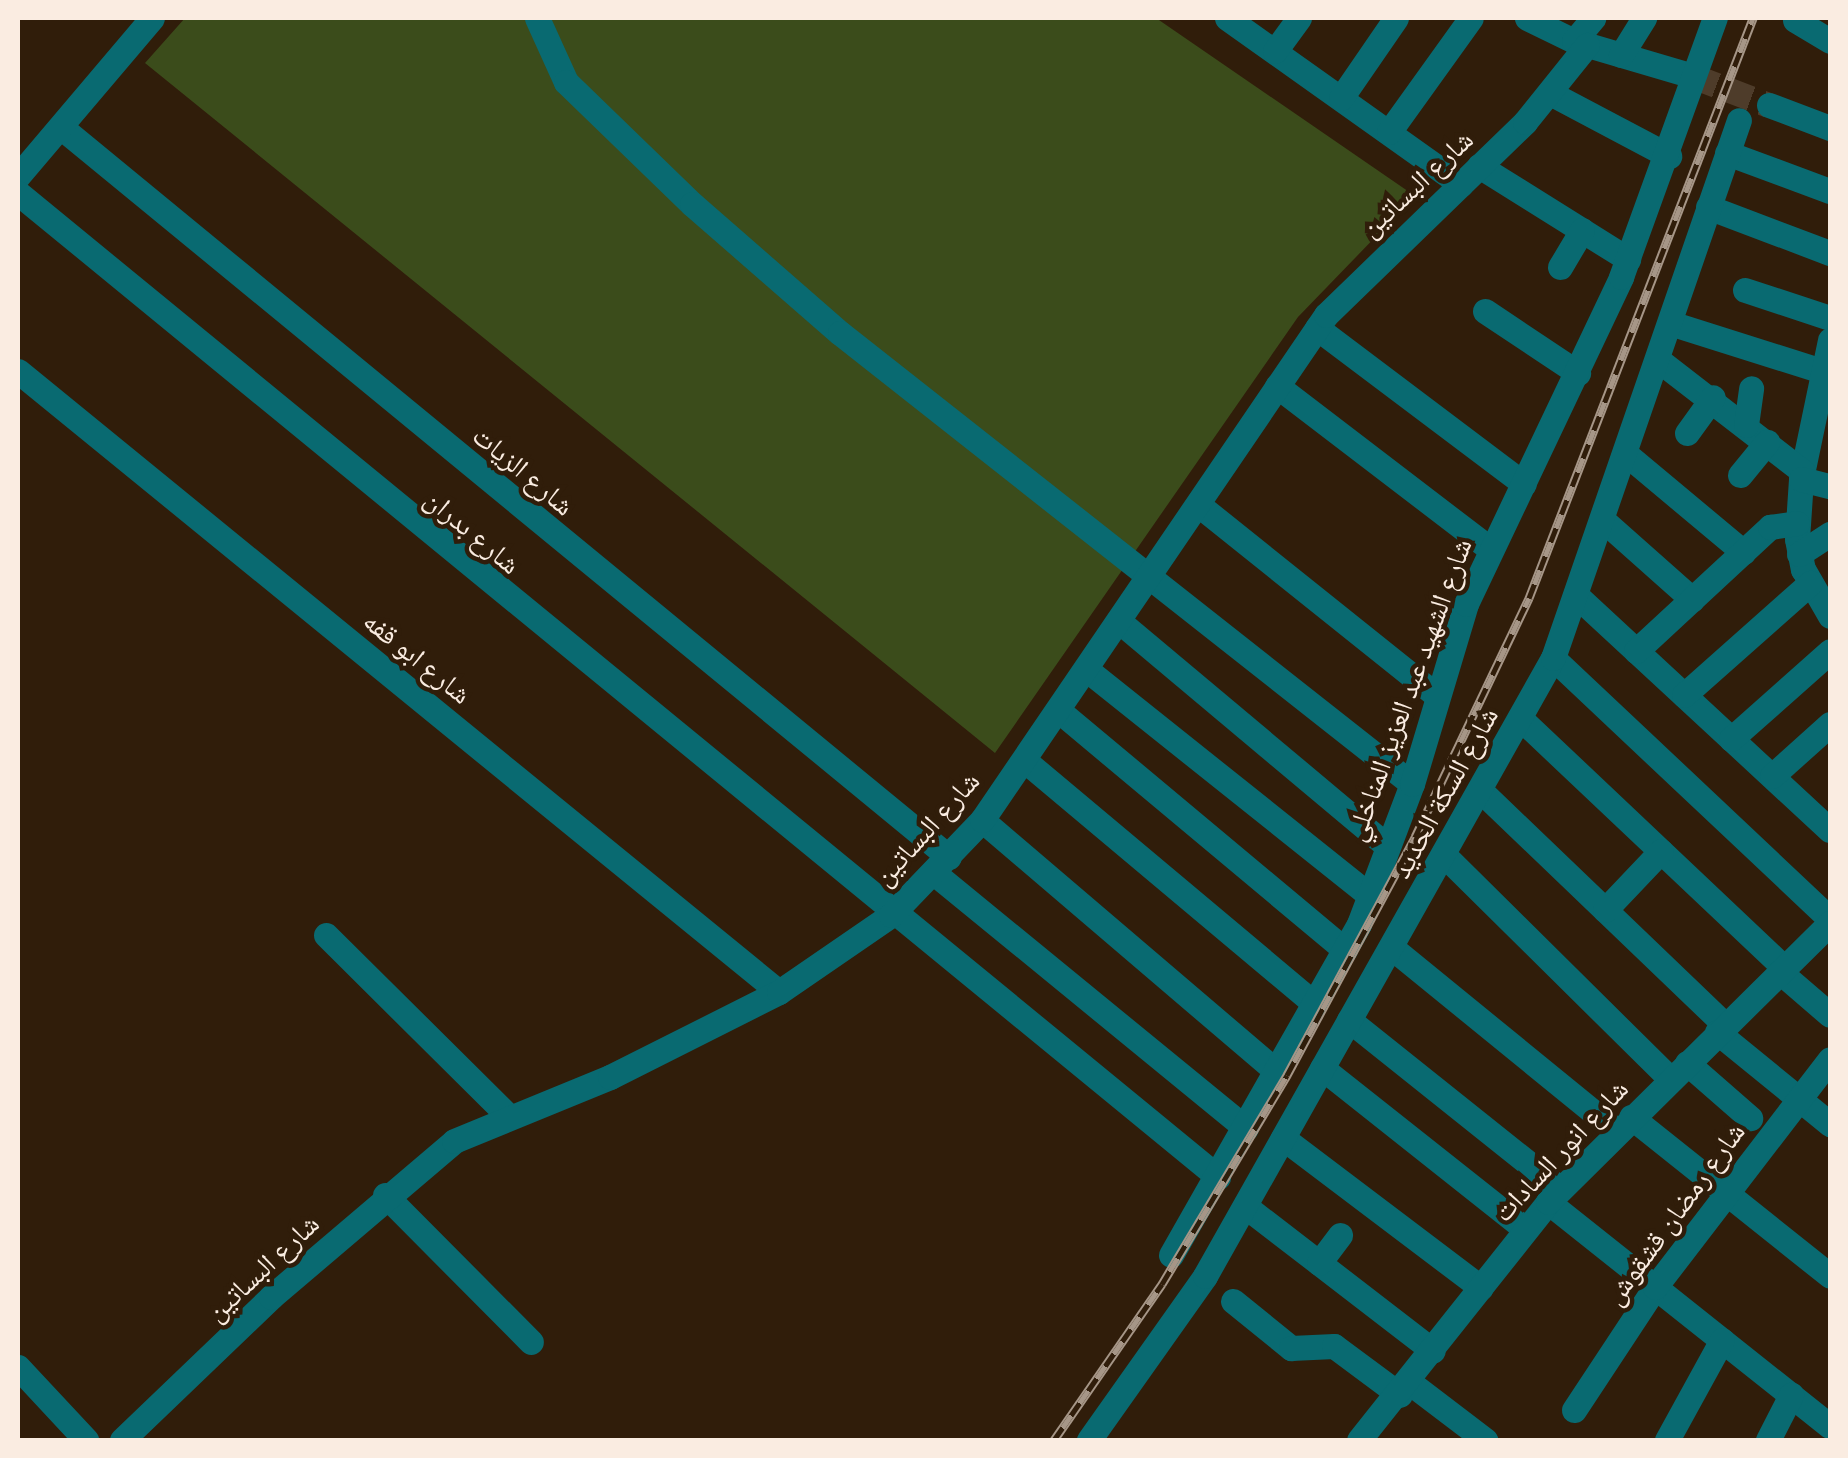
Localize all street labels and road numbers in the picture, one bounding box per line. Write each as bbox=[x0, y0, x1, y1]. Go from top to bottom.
street label: شارع البساتين bbox=[1354, 123, 1480, 245]
street label: شارع الزيات bbox=[466, 419, 580, 523]
street label: شارع بدران bbox=[417, 482, 527, 582]
street label: شارع الشهيد عبد العزيز المناخلي bbox=[1339, 534, 1479, 846]
street label: شارع ابو قفه bbox=[356, 604, 478, 712]
street label: شارع السكة الحديد bbox=[1384, 702, 1506, 884]
street label: شارع البساتين bbox=[867, 765, 987, 893]
street label: شارع انور السادات bbox=[1486, 1073, 1636, 1229]
street label: شارع رمضان قشقوش bbox=[1597, 1116, 1753, 1312]
street label: شارع البساتين bbox=[200, 1207, 326, 1329]

